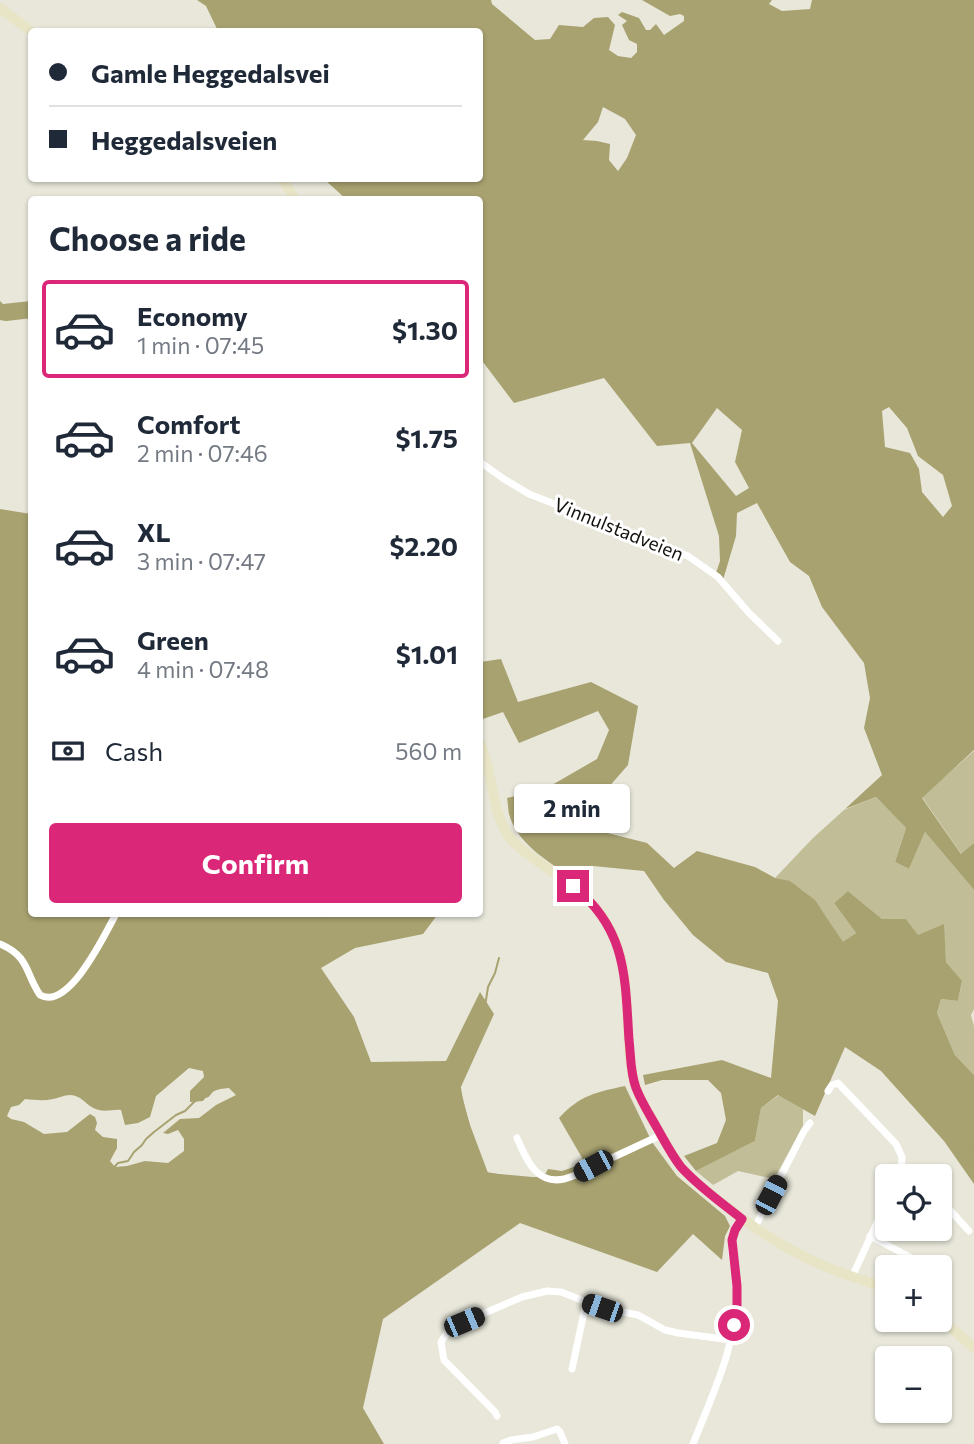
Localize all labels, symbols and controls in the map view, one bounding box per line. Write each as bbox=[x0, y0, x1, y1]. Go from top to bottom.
text: Gamle Heggedalsvei bbox=[91, 57, 330, 88]
text: Heggedalsveien bbox=[91, 124, 277, 155]
text: Choose a ride bbox=[49, 218, 246, 258]
icon: car bbox=[53, 298, 116, 361]
text: Economy bbox=[137, 300, 248, 331]
text: $1.30 bbox=[392, 314, 458, 345]
text: 1 min · 07:45 bbox=[137, 331, 264, 359]
icon: car bbox=[53, 406, 116, 469]
text: Comfort bbox=[137, 408, 240, 439]
text: $1.75 bbox=[395, 422, 458, 453]
text: 2 min · 07:46 bbox=[137, 439, 268, 467]
street label: Vinnulstadveien bbox=[551, 492, 687, 565]
icon: car bbox=[53, 514, 116, 577]
text: XL bbox=[137, 516, 171, 547]
text: $2.20 bbox=[389, 530, 458, 561]
text: 3 min · 07:47 bbox=[137, 547, 266, 575]
icon: car bbox=[53, 622, 116, 685]
text: Green bbox=[137, 624, 209, 655]
text: $1.01 bbox=[396, 638, 458, 669]
text: 4 min · 07:48 bbox=[137, 655, 269, 683]
icon: cash bbox=[49, 732, 87, 770]
text: Cash bbox=[105, 735, 163, 766]
text: 560 m bbox=[395, 737, 462, 765]
callout: 2 min bbox=[515, 784, 631, 834]
text: 2 min bbox=[543, 794, 601, 822]
button: Confirm bbox=[49, 823, 462, 903]
route end bbox=[557, 870, 589, 902]
car bbox=[570, 1147, 617, 1185]
map controls bbox=[875, 1164, 952, 1423]
button: locate bbox=[875, 1164, 952, 1241]
car bbox=[752, 1172, 791, 1218]
button: + bbox=[875, 1255, 952, 1332]
car bbox=[579, 1291, 626, 1325]
car bbox=[441, 1304, 488, 1340]
route start bbox=[718, 1309, 750, 1341]
button: − bbox=[875, 1346, 952, 1423]

